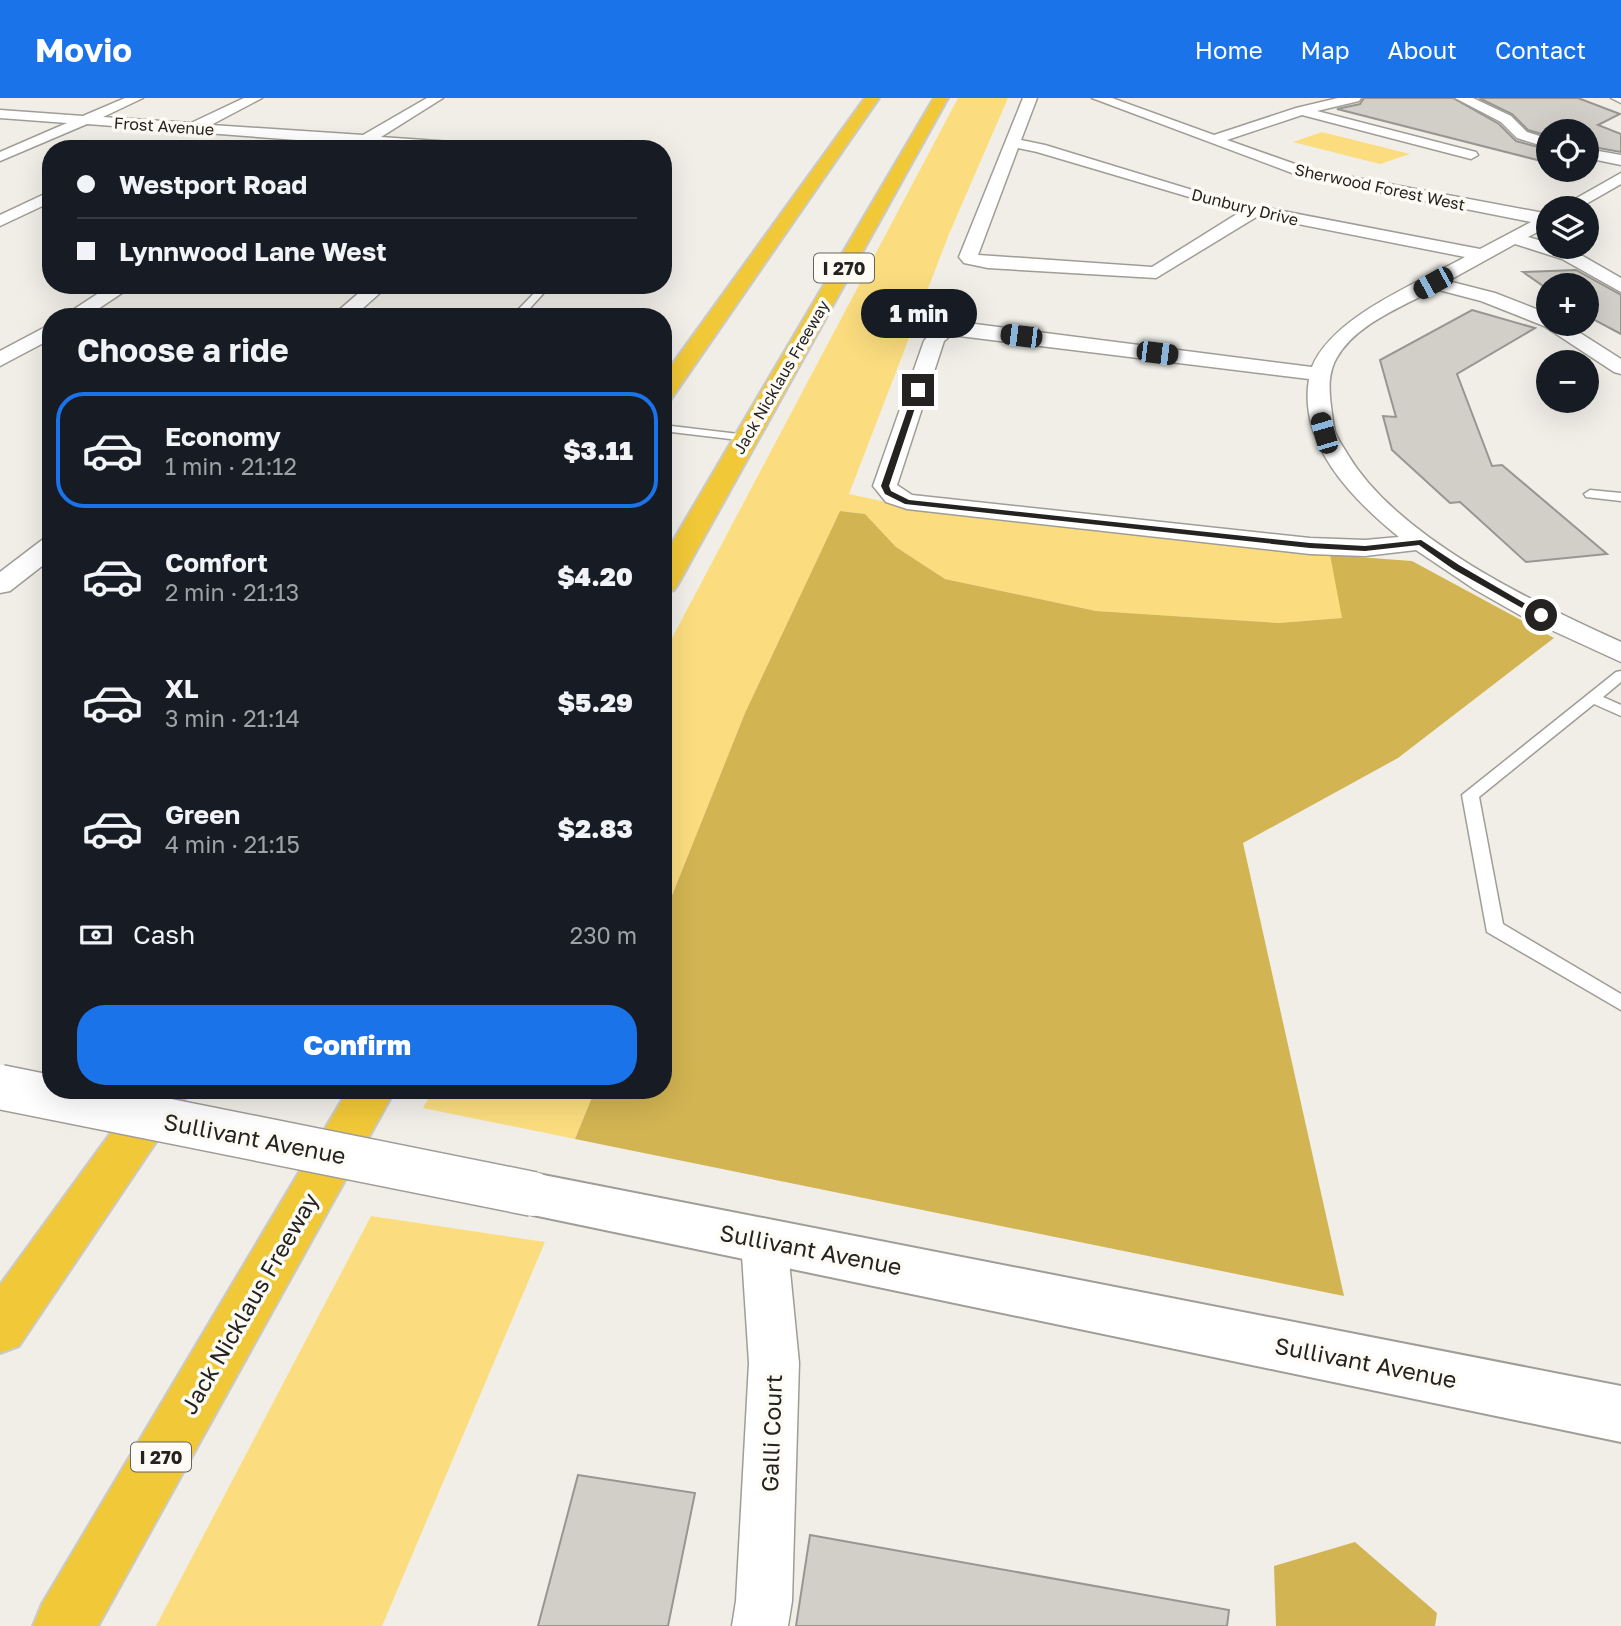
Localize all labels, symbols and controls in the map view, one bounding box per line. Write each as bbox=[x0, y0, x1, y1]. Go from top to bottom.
text: Movio bbox=[35, 30, 132, 69]
text: Home bbox=[1195, 35, 1263, 64]
text: Map bbox=[1301, 35, 1350, 64]
text: About bbox=[1388, 35, 1457, 64]
text: Contact bbox=[1495, 35, 1586, 64]
street label: Frost Avenue bbox=[113, 113, 215, 139]
map controls bbox=[1536, 119, 1599, 413]
button: locate bbox=[1536, 119, 1599, 182]
street label: Sherwood Forest West bbox=[1293, 159, 1467, 215]
text: Westport Road bbox=[119, 169, 307, 200]
street label: Dunbury Drive bbox=[1189, 184, 1301, 230]
button: layers bbox=[1536, 196, 1599, 259]
text: Lynnwood Lane West bbox=[119, 236, 387, 267]
road number: I 270 bbox=[814, 253, 874, 282]
car bbox=[1410, 264, 1457, 302]
button: + bbox=[1536, 273, 1599, 336]
callout: 1 min bbox=[860, 288, 976, 338]
street label: Jack Nicklaus Freeway bbox=[729, 296, 833, 458]
text: 1 min bbox=[890, 299, 948, 327]
car bbox=[999, 323, 1044, 349]
text: Choose a ride bbox=[77, 331, 289, 369]
car bbox=[1135, 340, 1180, 366]
button: − bbox=[1536, 350, 1599, 413]
route end bbox=[902, 374, 934, 406]
car bbox=[1309, 410, 1340, 456]
icon: car bbox=[81, 419, 144, 482]
text: Economy bbox=[165, 421, 281, 452]
text: $3.11 bbox=[563, 435, 633, 466]
text: 1 min · 21:12 bbox=[165, 452, 297, 480]
icon: car bbox=[81, 545, 144, 608]
text: Comfort bbox=[165, 547, 268, 578]
text: $4.20 bbox=[557, 561, 633, 592]
text: 2 min · 21:13 bbox=[165, 578, 299, 606]
route start bbox=[1525, 599, 1557, 631]
icon: car bbox=[81, 671, 144, 734]
text: XL bbox=[165, 673, 199, 704]
text: $5.29 bbox=[558, 687, 633, 718]
text: 3 min · 21:14 bbox=[165, 704, 300, 732]
icon: car bbox=[81, 797, 144, 860]
text: Green bbox=[165, 799, 240, 830]
text: $2.83 bbox=[557, 813, 633, 844]
text: 4 min · 21:15 bbox=[165, 830, 300, 858]
icon: cash bbox=[77, 916, 115, 954]
text: Cash bbox=[133, 919, 195, 950]
text: 230 m bbox=[570, 921, 637, 949]
button: Confirm bbox=[77, 1005, 637, 1085]
street label: Sullivant Avenue bbox=[162, 1107, 348, 1169]
street label: Jack Nicklaus Freeway bbox=[174, 1187, 324, 1419]
street label: Sullivant Avenue bbox=[718, 1218, 904, 1280]
street label: Sullivant Avenue bbox=[1273, 1331, 1459, 1393]
street label: Galli Court bbox=[755, 1374, 787, 1492]
road number: I 270 bbox=[131, 1442, 191, 1472]

